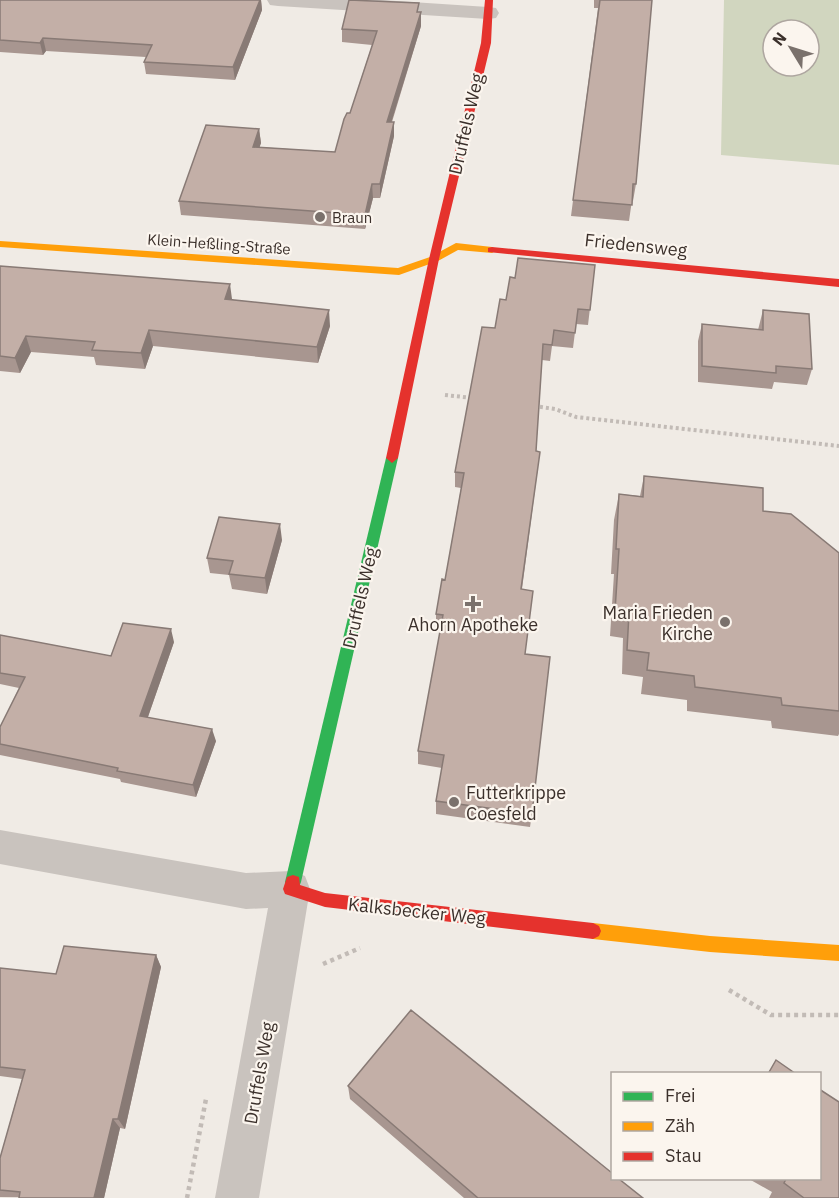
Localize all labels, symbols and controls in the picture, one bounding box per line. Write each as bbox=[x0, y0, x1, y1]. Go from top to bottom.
north arrow bbox=[761, 18, 821, 78]
text: N bbox=[768, 28, 791, 49]
street label: Druffels Weg bbox=[443, 71, 489, 177]
place label: Braun bbox=[332, 208, 372, 227]
marker: Braun bbox=[313, 210, 327, 224]
street label: Friedensweg bbox=[584, 228, 689, 262]
street label: Klein-Heßling-Straße bbox=[147, 230, 291, 258]
street label: Druffels Weg bbox=[337, 545, 383, 651]
marker: Ahorn Apotheke bbox=[466, 597, 480, 611]
place label: Maria Frieden Kirche bbox=[603, 601, 713, 645]
place label: Ahorn Apotheke bbox=[408, 613, 538, 636]
marker: Maria Frieden Kirche bbox=[718, 615, 732, 629]
place label: Futterkrippe Coesfeld bbox=[466, 781, 566, 825]
marker: Futterkrippe Coesfeld bbox=[447, 795, 461, 809]
street label: Kalksbecker Weg bbox=[347, 892, 487, 930]
street label: Druffels Weg bbox=[239, 1020, 279, 1126]
legend bbox=[611, 1072, 821, 1180]
text: Frei bbox=[665, 1084, 696, 1107]
text: Zäh bbox=[665, 1114, 695, 1137]
text: Stau bbox=[665, 1144, 702, 1167]

